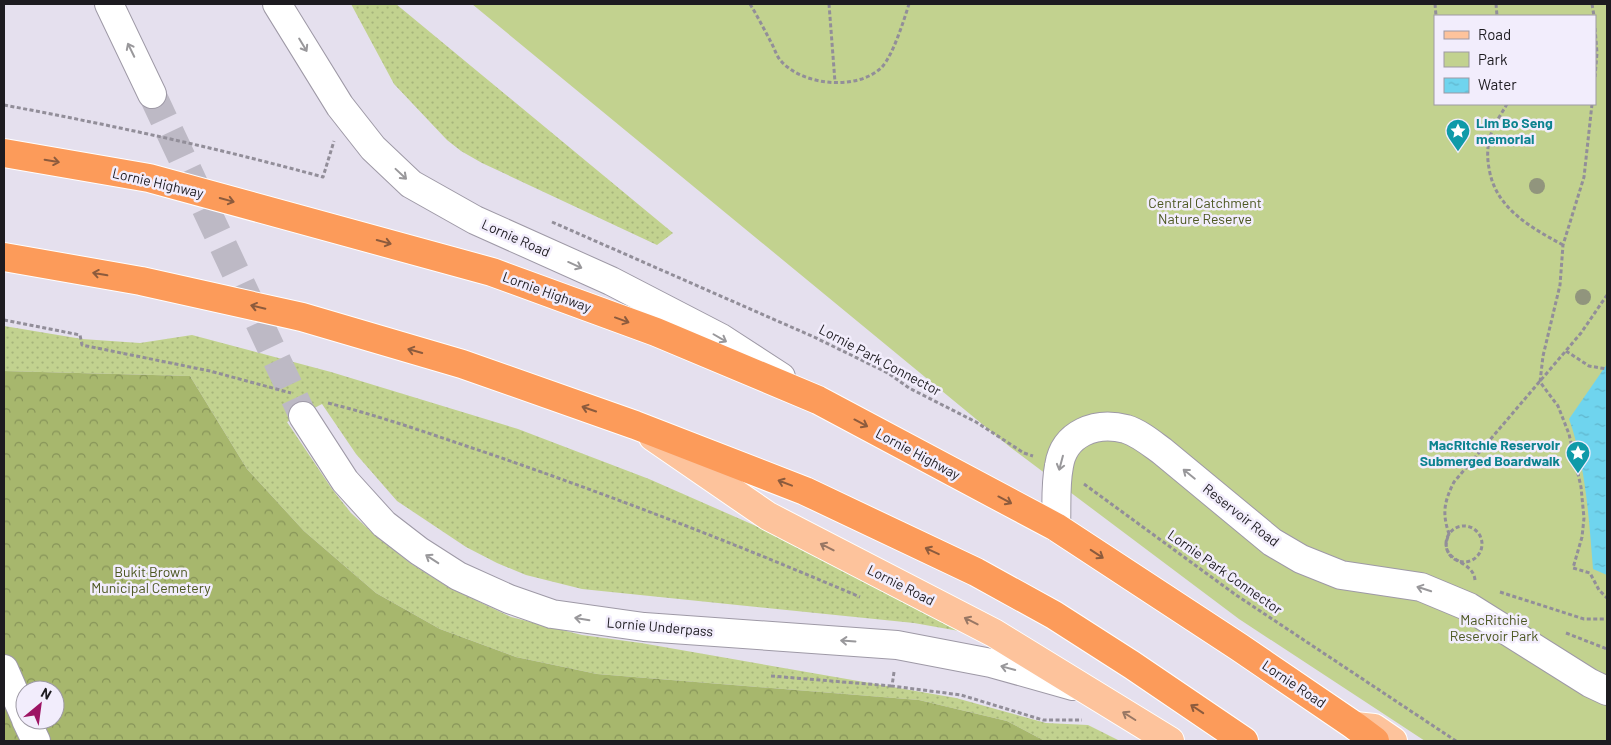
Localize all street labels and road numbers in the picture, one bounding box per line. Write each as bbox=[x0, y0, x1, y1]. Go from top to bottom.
street label: Lornie Highway bbox=[111, 164, 206, 201]
street label: Lornie Road bbox=[479, 215, 553, 260]
street label: Lornie Highway bbox=[500, 268, 594, 316]
street label: Lornie Park Connector bbox=[816, 320, 944, 399]
street label: Lornie Highway bbox=[873, 424, 964, 483]
street label: Reservoir Road bbox=[1200, 480, 1283, 550]
street label: Lornie Park Connector bbox=[1165, 526, 1286, 618]
street label: Lornie Road bbox=[865, 560, 938, 609]
street label: Lornie Underpass bbox=[606, 613, 714, 640]
street label: Lornie Road bbox=[1259, 656, 1329, 711]

